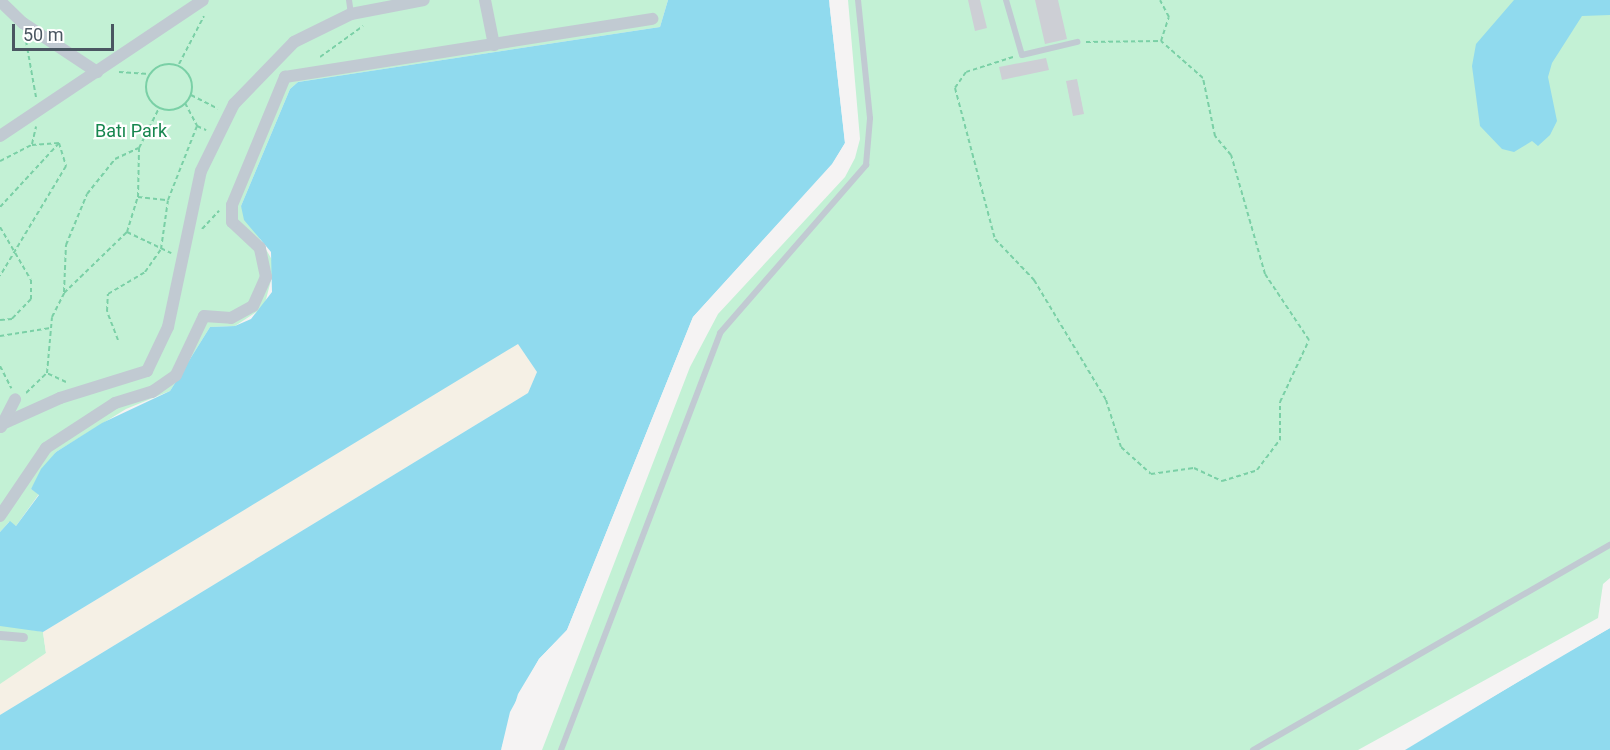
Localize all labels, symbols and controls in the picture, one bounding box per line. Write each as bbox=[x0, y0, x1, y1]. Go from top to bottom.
scale bar bbox=[15, 12, 117, 50]
text: 50 m bbox=[23, 24, 63, 45]
park label: Batı Park bbox=[95, 120, 167, 142]

